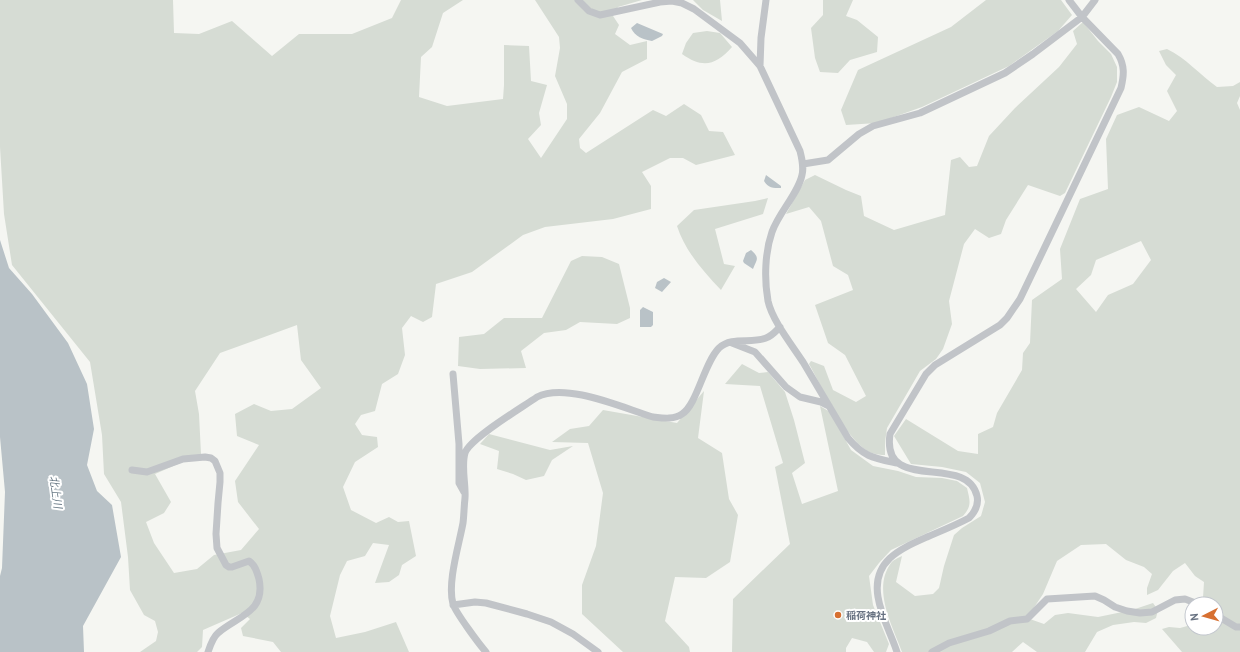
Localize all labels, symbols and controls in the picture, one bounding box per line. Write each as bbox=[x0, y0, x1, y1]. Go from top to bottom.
water label: 北上川 bbox=[47, 475, 65, 510]
north arrow bbox=[1184, 596, 1224, 636]
place label: 稲荷神社 bbox=[846, 609, 887, 622]
marker: 稲荷神社 bbox=[833, 610, 843, 620]
text: N bbox=[1187, 613, 1201, 621]

